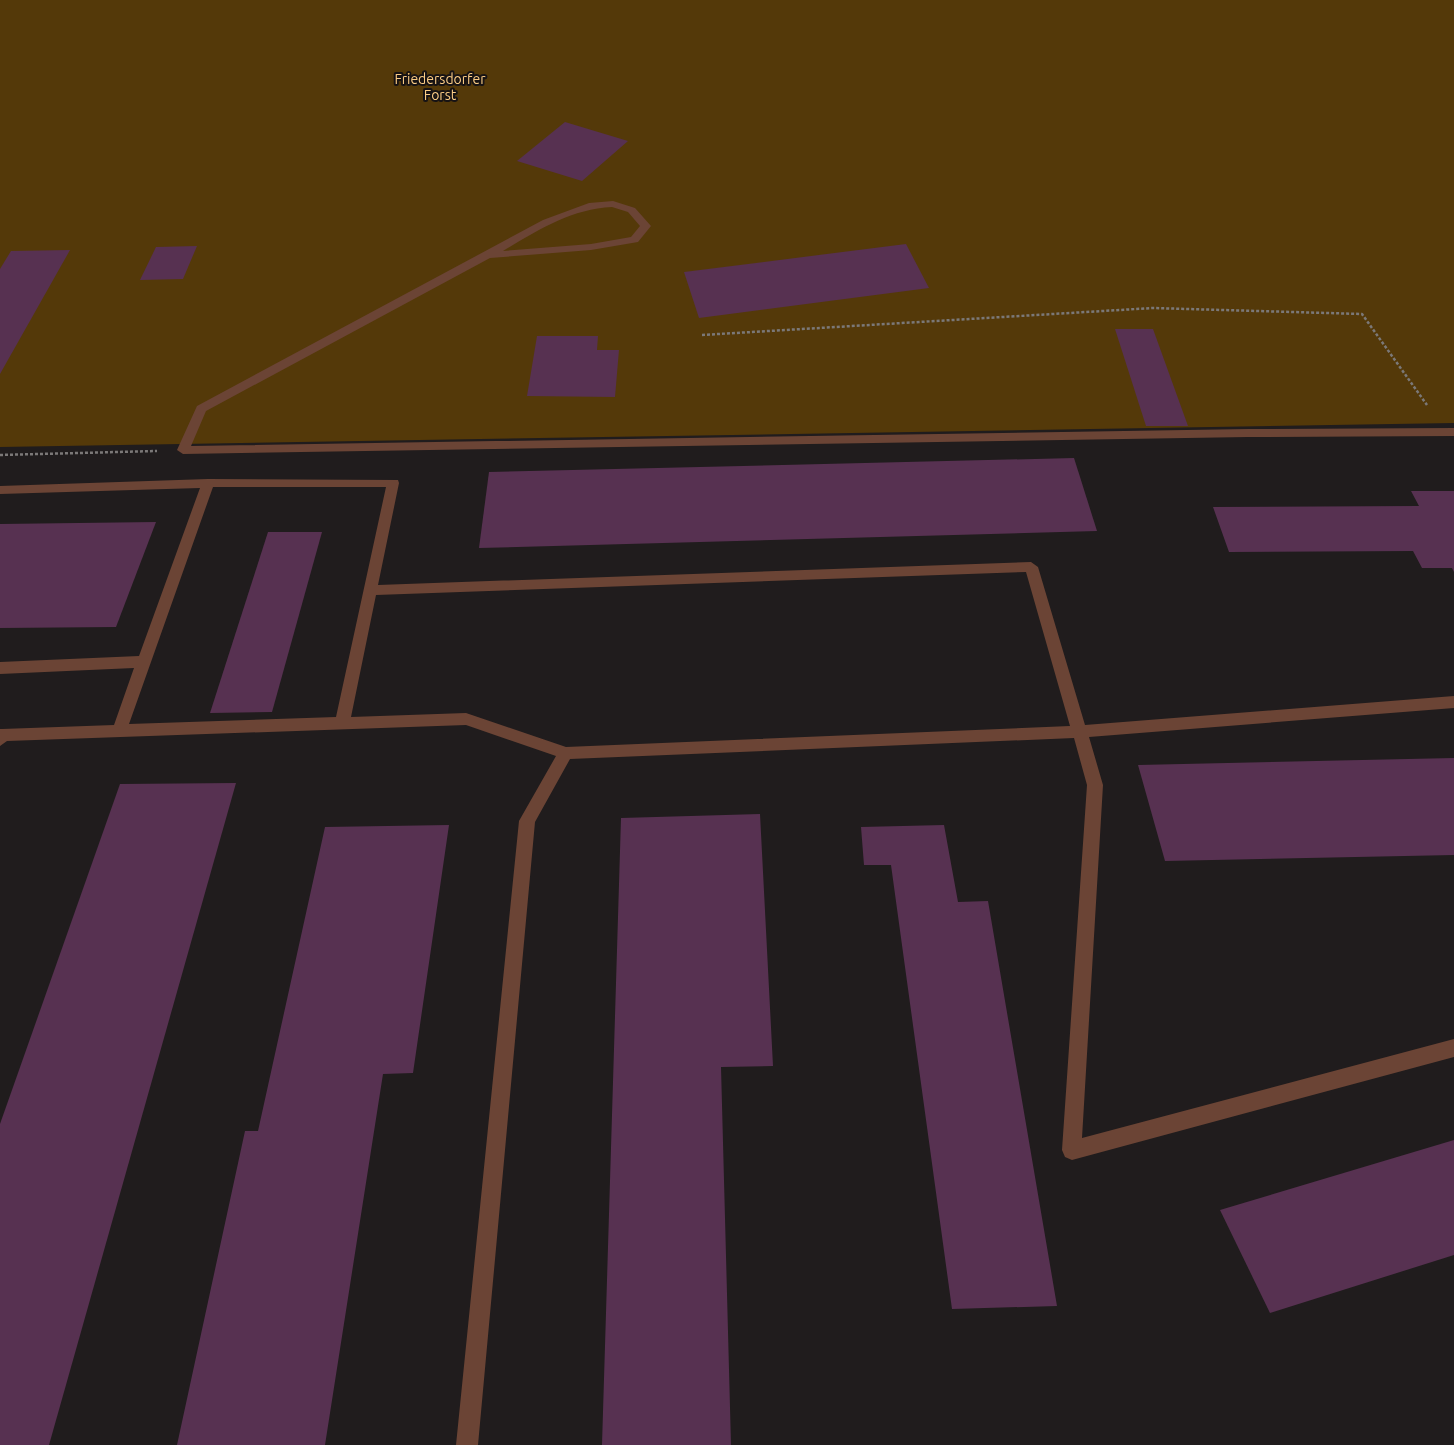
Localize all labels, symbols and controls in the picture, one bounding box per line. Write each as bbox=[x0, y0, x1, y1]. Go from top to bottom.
park label: Friedersdorfer Forst bbox=[395, 71, 486, 103]

